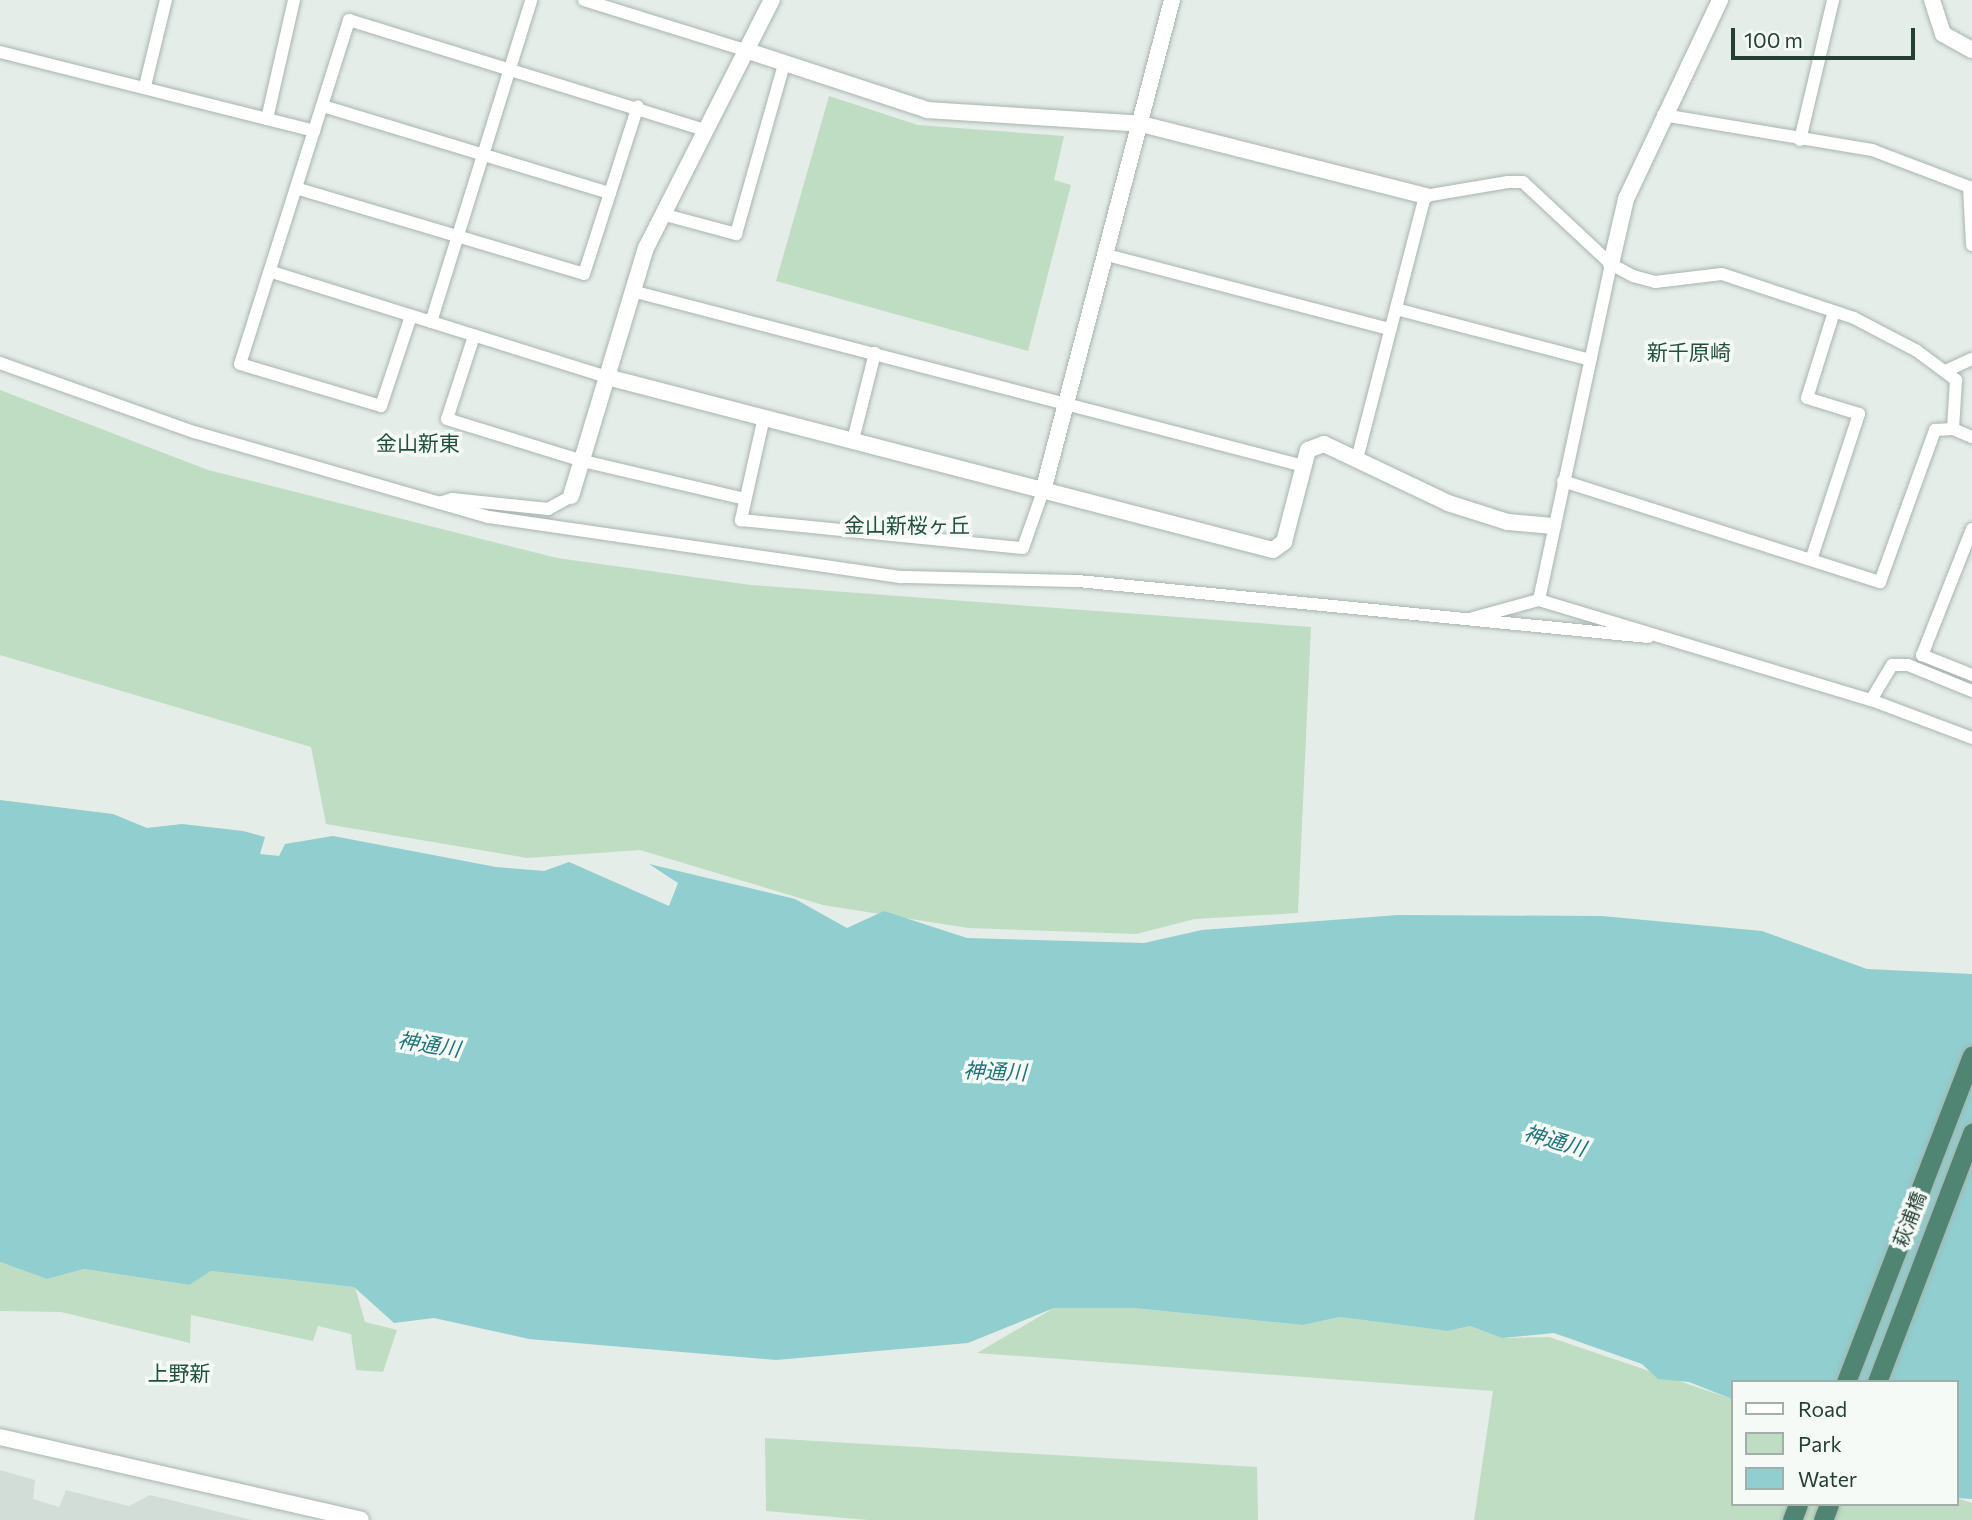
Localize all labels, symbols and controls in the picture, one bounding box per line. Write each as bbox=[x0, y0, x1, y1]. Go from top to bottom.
scale bar bbox=[1734, 14, 1918, 58]
text: 100 m bbox=[1744, 27, 1803, 52]
district label: 新千原崎 bbox=[1647, 339, 1731, 365]
district label: 金山新東 bbox=[376, 430, 460, 456]
district label: 金山新桜ヶ丘 bbox=[844, 512, 970, 538]
water label: 神通川 bbox=[396, 1027, 462, 1061]
water label: 神通川 bbox=[963, 1057, 1027, 1085]
water label: 神通川 bbox=[1521, 1119, 1589, 1161]
street label: 萩浦橋 bbox=[1888, 1188, 1930, 1250]
district label: 上野新 bbox=[148, 1360, 210, 1386]
legend bbox=[1730, 1380, 1958, 1506]
text: Road bbox=[1798, 1396, 1847, 1421]
text: Park bbox=[1798, 1431, 1842, 1456]
text: Water bbox=[1798, 1466, 1857, 1491]

